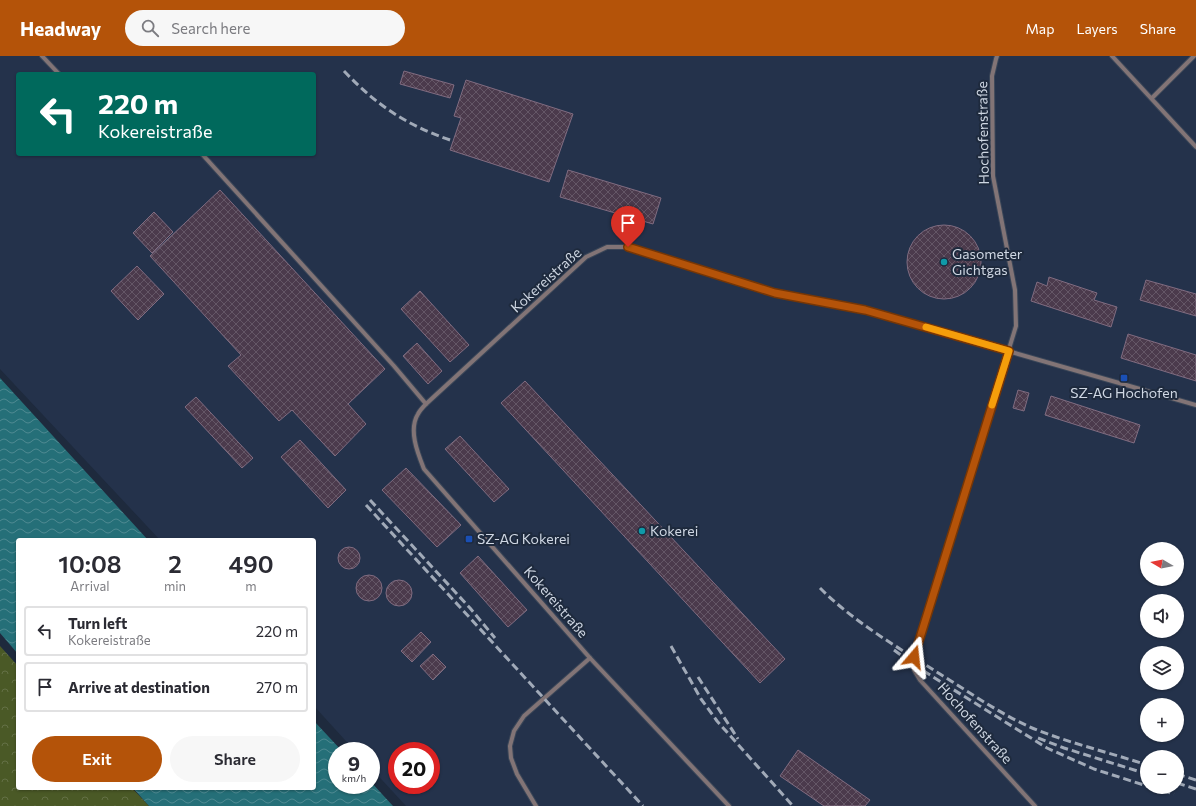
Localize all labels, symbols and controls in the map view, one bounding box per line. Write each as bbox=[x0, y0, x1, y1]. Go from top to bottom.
search box bbox=[125, 10, 405, 46]
text: Headway bbox=[20, 17, 101, 40]
icon: search bbox=[139, 17, 161, 39]
text: Search here bbox=[171, 19, 251, 37]
text: Map bbox=[1026, 20, 1054, 37]
text: Layers bbox=[1076, 20, 1118, 37]
text: Share bbox=[1140, 20, 1176, 37]
street label: Hochofenstraße bbox=[973, 81, 992, 185]
text: 220 m bbox=[98, 86, 178, 120]
icon: left bbox=[32, 88, 84, 140]
text: Kokereistraße bbox=[98, 120, 212, 142]
pin bbox=[611, 206, 645, 247]
icon: arrive bbox=[617, 212, 639, 234]
street label: Kokereistraße bbox=[507, 244, 584, 316]
place label: Gasometer Gichtgas bbox=[952, 245, 1023, 278]
marker: Gasometer Gichtgas bbox=[939, 257, 949, 267]
marker: SZ-AG Hochofen bbox=[1119, 373, 1129, 383]
place label: SZ-AG Hochofen bbox=[1070, 384, 1178, 401]
place label: Kokerei bbox=[650, 522, 698, 539]
marker: Kokerei bbox=[637, 526, 647, 536]
place label: SZ-AG Kokerei bbox=[477, 530, 570, 547]
marker: SZ-AG Kokerei bbox=[464, 534, 474, 544]
north arrow bbox=[1140, 542, 1184, 586]
map controls bbox=[1140, 542, 1184, 794]
text: 10:08 bbox=[58, 549, 122, 578]
text: 2 bbox=[168, 549, 182, 578]
text: 490 bbox=[228, 549, 274, 578]
street label: Kokereistraße bbox=[521, 563, 592, 641]
text: Arrival bbox=[70, 578, 110, 594]
text: min bbox=[164, 578, 186, 594]
text: m bbox=[245, 578, 257, 594]
button: sound bbox=[1140, 594, 1184, 638]
text: Turn left bbox=[68, 614, 127, 632]
icon: left bbox=[34, 620, 56, 642]
text: 220 m bbox=[256, 622, 298, 640]
text: Kokereistraße bbox=[68, 632, 151, 648]
position arrow bbox=[893, 636, 935, 678]
button: layers bbox=[1140, 646, 1184, 690]
icon: arrive bbox=[34, 676, 56, 698]
text: Arrive at destination bbox=[68, 678, 210, 696]
text: 270 m bbox=[256, 678, 298, 696]
street label: Hochofenstraße bbox=[934, 679, 1016, 767]
button: + bbox=[1140, 698, 1184, 742]
button: Exit bbox=[32, 736, 162, 782]
button: Share bbox=[170, 736, 300, 782]
speed limit sign: 20 bbox=[388, 742, 440, 794]
button: − bbox=[1140, 750, 1184, 794]
text: 9 bbox=[348, 751, 360, 775]
text: km/h bbox=[342, 772, 366, 784]

